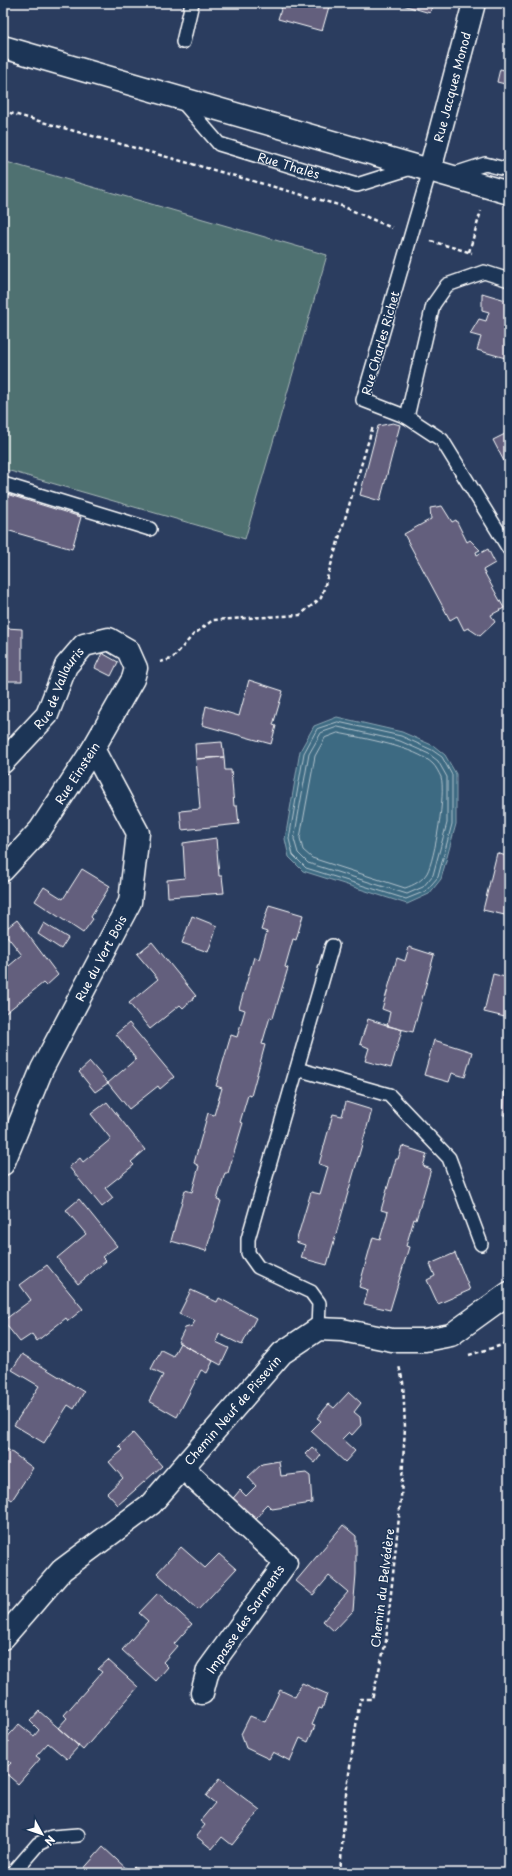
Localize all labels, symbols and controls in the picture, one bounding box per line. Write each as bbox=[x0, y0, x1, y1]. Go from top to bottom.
street label: Rue Jacques Monod bbox=[429, 30, 475, 144]
street label: Rue Thalès bbox=[256, 147, 322, 183]
street label: Rue Charles Richet bbox=[357, 289, 403, 397]
street label: Rue de Vallauris bbox=[29, 642, 88, 733]
street label: Rue Einstein bbox=[50, 738, 104, 808]
street label: Rue du Vert Bois bbox=[70, 911, 131, 1004]
street label: Chemin Neuf de Pissevin bbox=[180, 1351, 285, 1469]
street label: Chemin du Belvédère bbox=[366, 1527, 398, 1649]
street label: Impasse des Sarments bbox=[202, 1561, 288, 1677]
north arrow bbox=[22, 1814, 62, 1854]
text: N bbox=[41, 1832, 59, 1850]

